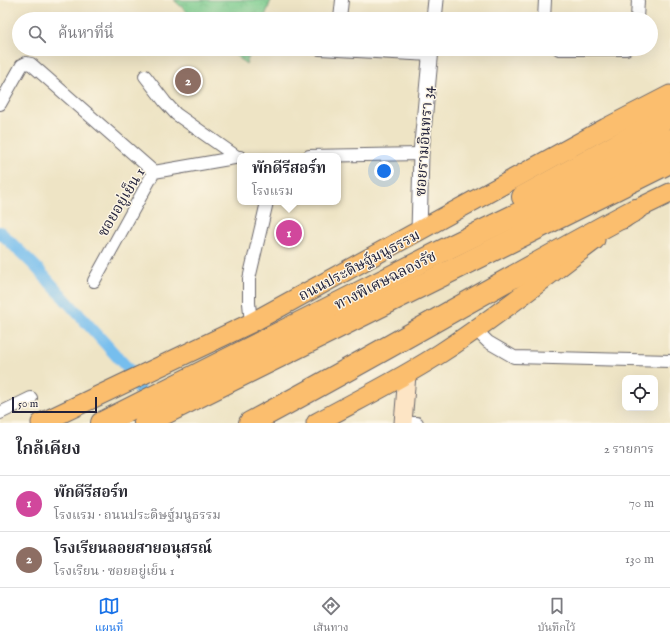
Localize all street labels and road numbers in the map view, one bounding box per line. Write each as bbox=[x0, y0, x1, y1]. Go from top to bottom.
street label: ซอยรามอินทรา 34 bbox=[411, 84, 438, 197]
street label: ซอยอยู่เย็น 1 bbox=[93, 164, 149, 240]
street label: ถนนประดิษฐ์มนูธรรม bbox=[295, 225, 423, 305]
street label: ทางพิเศษฉลองรัช bbox=[331, 247, 439, 314]

